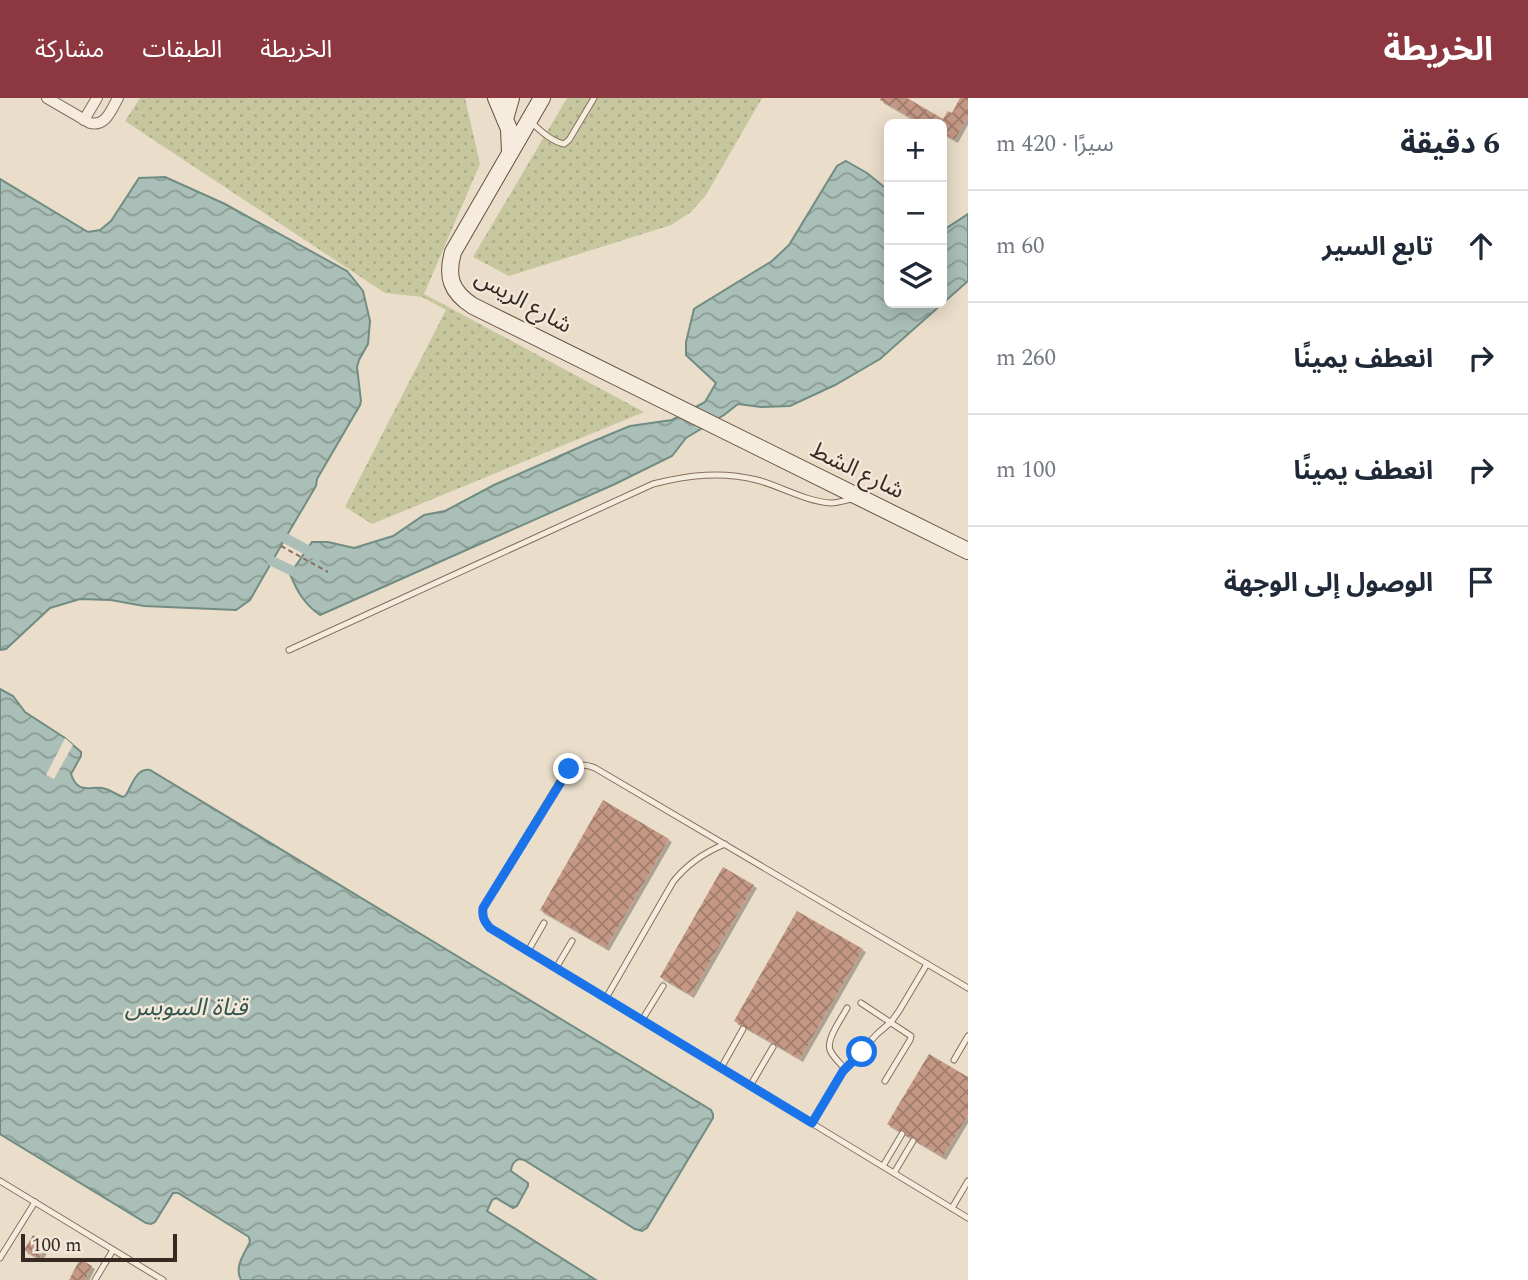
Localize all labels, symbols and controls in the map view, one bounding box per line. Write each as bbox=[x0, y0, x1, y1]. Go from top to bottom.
text: الخريطة bbox=[1383, 25, 1493, 75]
text: مشاركة bbox=[35, 32, 104, 68]
text: الطبقات bbox=[142, 32, 222, 68]
text: الخريطة bbox=[260, 32, 332, 68]
map controls bbox=[884, 119, 947, 308]
button: + bbox=[884, 119, 947, 182]
text: 6 دقيقة bbox=[1400, 121, 1500, 167]
text: سيرًا · 420 m bbox=[996, 127, 1114, 162]
button: − bbox=[884, 182, 947, 245]
text: تابع السير bbox=[1322, 227, 1433, 267]
icon: ahead bbox=[1462, 227, 1500, 265]
text: 60 m bbox=[996, 229, 1045, 264]
button: layers bbox=[884, 245, 947, 308]
street label: شارع الريس bbox=[468, 261, 578, 343]
text: انعطف يمينًا bbox=[1294, 339, 1433, 379]
icon: right bbox=[1462, 339, 1500, 377]
text: 260 m bbox=[996, 341, 1056, 376]
street label: شارع الشط bbox=[804, 433, 910, 509]
text: انعطف يمينًا bbox=[1294, 451, 1433, 491]
icon: right bbox=[1462, 451, 1500, 489]
text: 100 m bbox=[996, 453, 1056, 488]
text: الوصول إلى الوجهة bbox=[1224, 563, 1433, 603]
icon: arrive bbox=[1462, 563, 1500, 601]
route end bbox=[553, 753, 584, 784]
water label: قناة السويس bbox=[125, 990, 250, 1026]
route start bbox=[846, 1036, 877, 1067]
scale bar bbox=[21, 1231, 177, 1263]
text: 100 m bbox=[32, 1231, 82, 1260]

